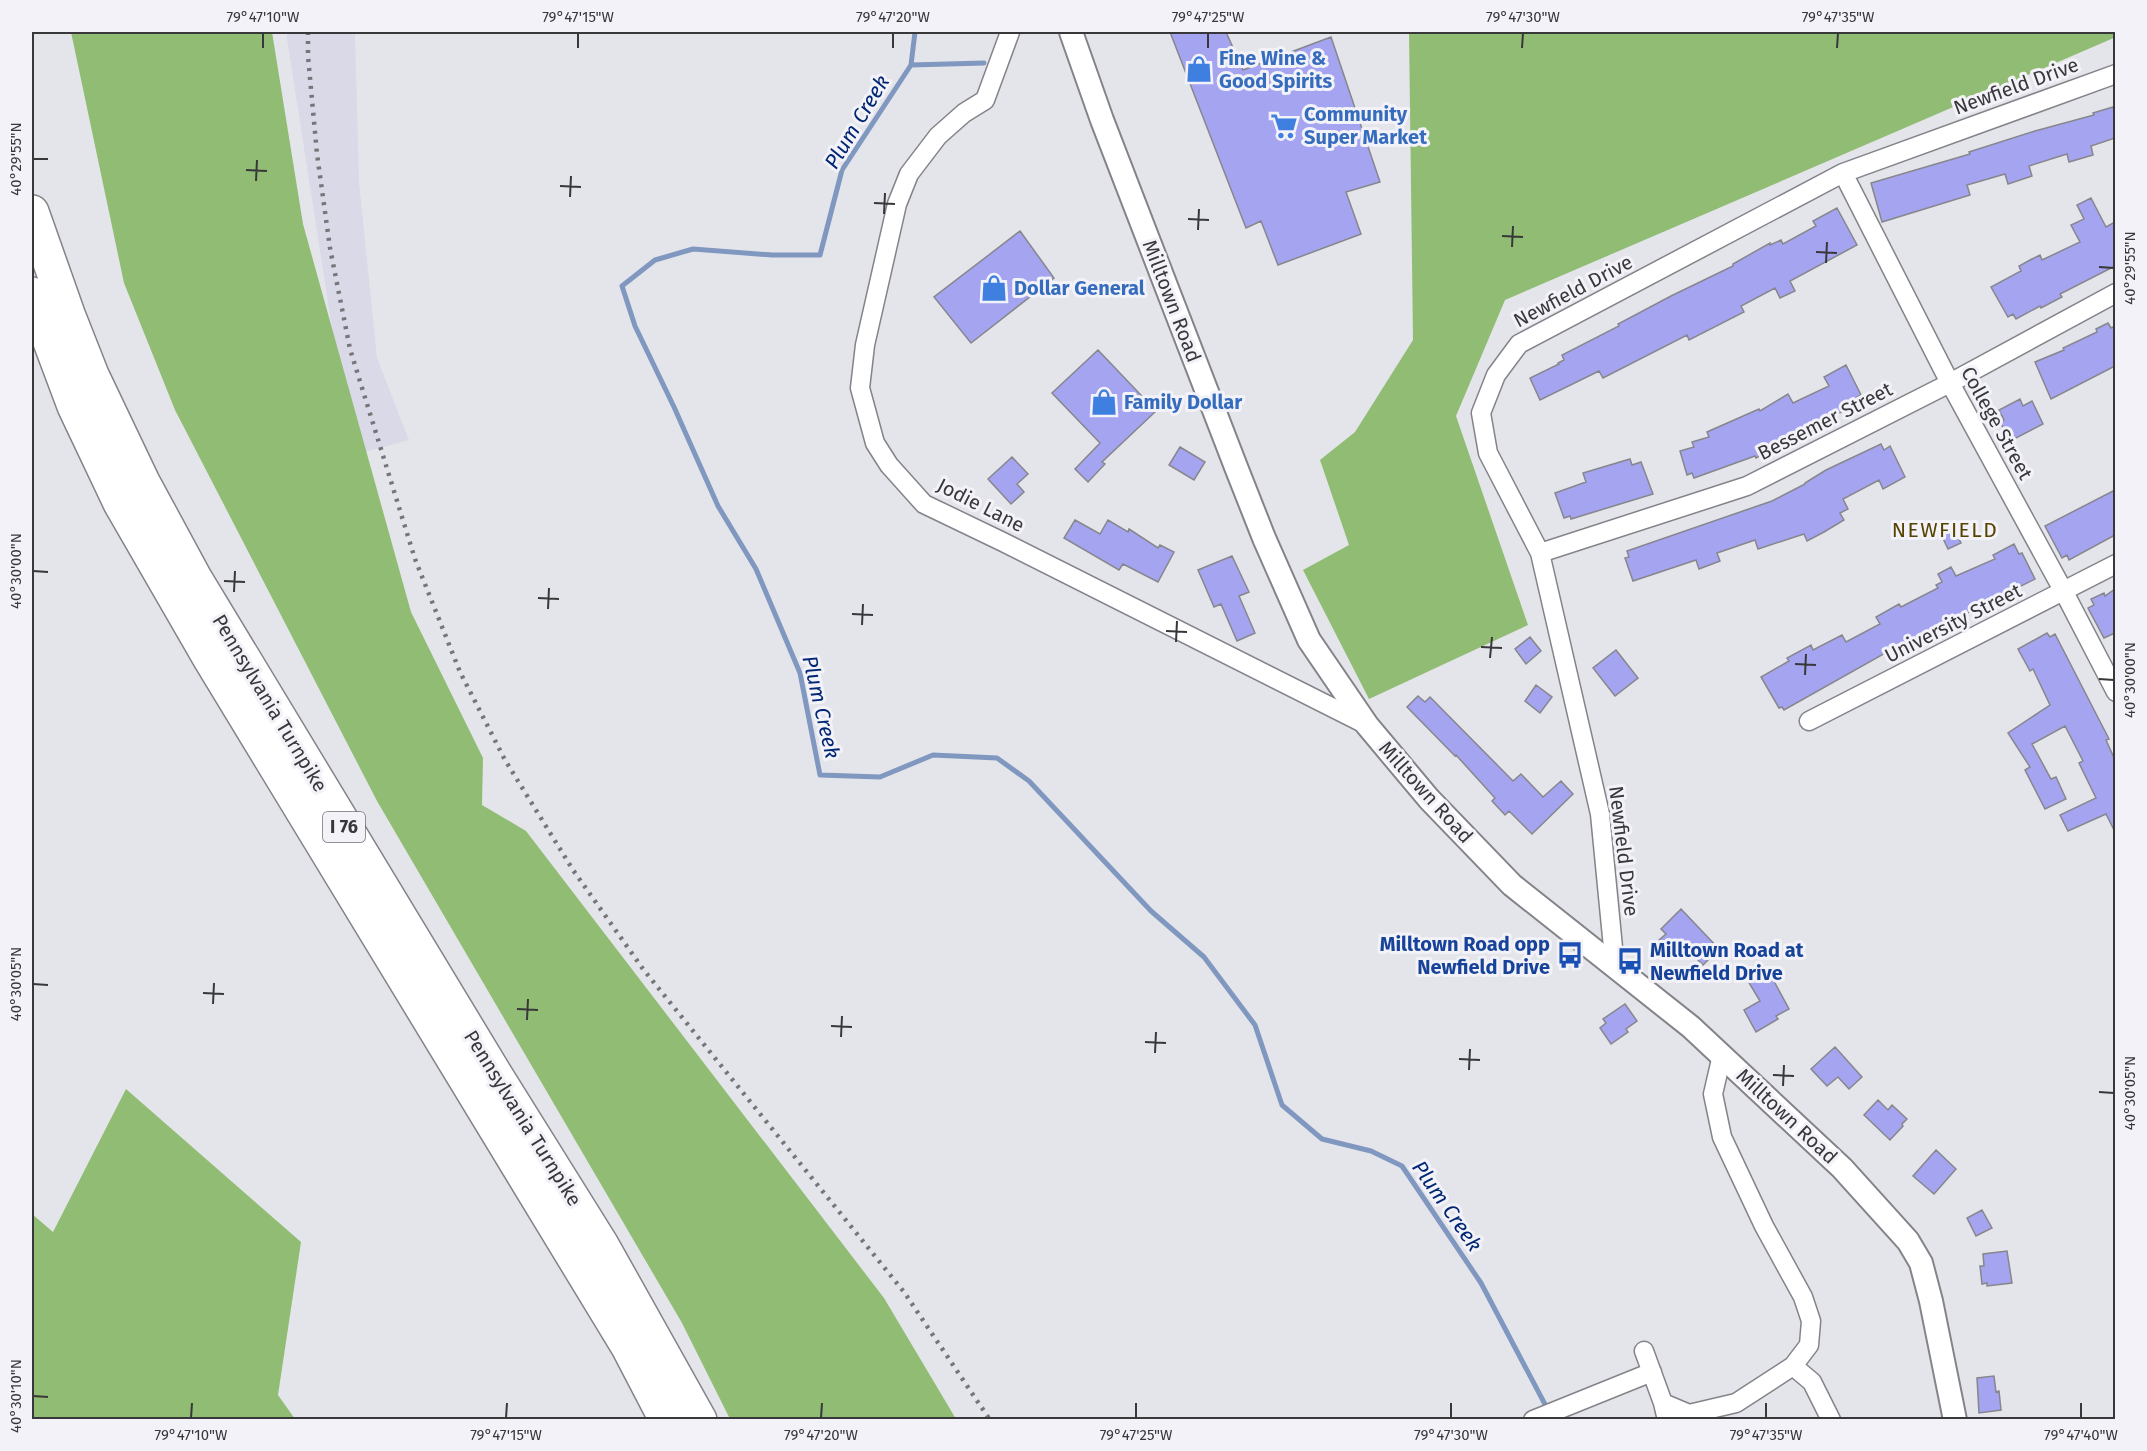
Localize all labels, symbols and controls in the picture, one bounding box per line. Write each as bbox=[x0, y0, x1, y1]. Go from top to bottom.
text: 79°47'10"W bbox=[227, 8, 300, 26]
text: 79°47'15"W bbox=[542, 8, 614, 26]
text: 79°47'20"W bbox=[856, 8, 931, 26]
text: 79°47'25"W bbox=[1172, 8, 1245, 26]
text: 79°47'30"W bbox=[1486, 8, 1561, 26]
text: 79°47'35"W bbox=[1802, 8, 1875, 26]
place label: Fine Wine & Good Spirits bbox=[1219, 46, 1332, 93]
street label: Newfield Drive bbox=[1950, 52, 2082, 120]
shop icon: Fine Wine & Good Spirits bbox=[1184, 54, 1214, 84]
water label: Plum Creek bbox=[819, 70, 895, 174]
place label: Community Super Market bbox=[1304, 102, 1427, 149]
supermarket icon: Community Super Market bbox=[1269, 111, 1299, 141]
text: 40°29'55"N bbox=[7, 122, 25, 196]
text: 40°29'55"N bbox=[2121, 231, 2139, 305]
street label: Milltown Road bbox=[1138, 236, 1206, 366]
street label: Newfield Drive bbox=[1509, 250, 1637, 332]
shop icon: Dollar General bbox=[979, 273, 1009, 303]
place label: Dollar General bbox=[1014, 276, 1145, 300]
street label: College Street bbox=[1956, 362, 2038, 484]
street label: Bessemer Street bbox=[1754, 376, 1897, 465]
shop icon: Family Dollar bbox=[1089, 387, 1119, 417]
place label: Family Dollar bbox=[1124, 390, 1243, 414]
street label: Jodie Lane bbox=[933, 473, 1029, 537]
district label: NEWFIELD bbox=[1892, 517, 1998, 543]
text: 40°30'00"N bbox=[7, 533, 25, 609]
street label: University Street bbox=[1881, 578, 2026, 668]
street label: Pennsylvania Turnpike bbox=[207, 610, 333, 796]
text: 40°30'00"N bbox=[2121, 642, 2139, 718]
water label: Plum Creek bbox=[797, 653, 845, 761]
street label: Milltown Road bbox=[1374, 736, 1478, 848]
street label: Newfield Drive bbox=[1604, 784, 1644, 918]
road number: I 76 bbox=[323, 812, 365, 842]
place label: Milltown Road opp Newfield Drive bbox=[1380, 932, 1550, 979]
place label: Milltown Road at Newfield Drive bbox=[1650, 938, 1804, 985]
bus stop icon: Milltown Road opp Newfield Drive bbox=[1555, 940, 1585, 970]
bus stop icon: Milltown Road at Newfield Drive bbox=[1615, 946, 1645, 976]
text: 40°30'05"N bbox=[7, 947, 25, 1021]
street label: Pennsylvania Turnpike bbox=[459, 1026, 587, 1210]
text: 40°30'05"N bbox=[2121, 1056, 2139, 1130]
street label: Milltown Road bbox=[1732, 1063, 1842, 1169]
water label: Plum Creek bbox=[1406, 1156, 1488, 1256]
text: 40°30'10"N bbox=[7, 1359, 25, 1433]
text: 79°47'10"W bbox=[155, 1426, 228, 1444]
text: 79°47'15"W bbox=[470, 1426, 542, 1444]
text: 79°47'20"W bbox=[784, 1426, 859, 1444]
text: 79°47'25"W bbox=[1100, 1426, 1173, 1444]
text: 79°47'30"W bbox=[1414, 1426, 1489, 1444]
text: 79°47'35"W bbox=[1730, 1426, 1803, 1444]
text: 79°47'40"W bbox=[2044, 1426, 2118, 1444]

